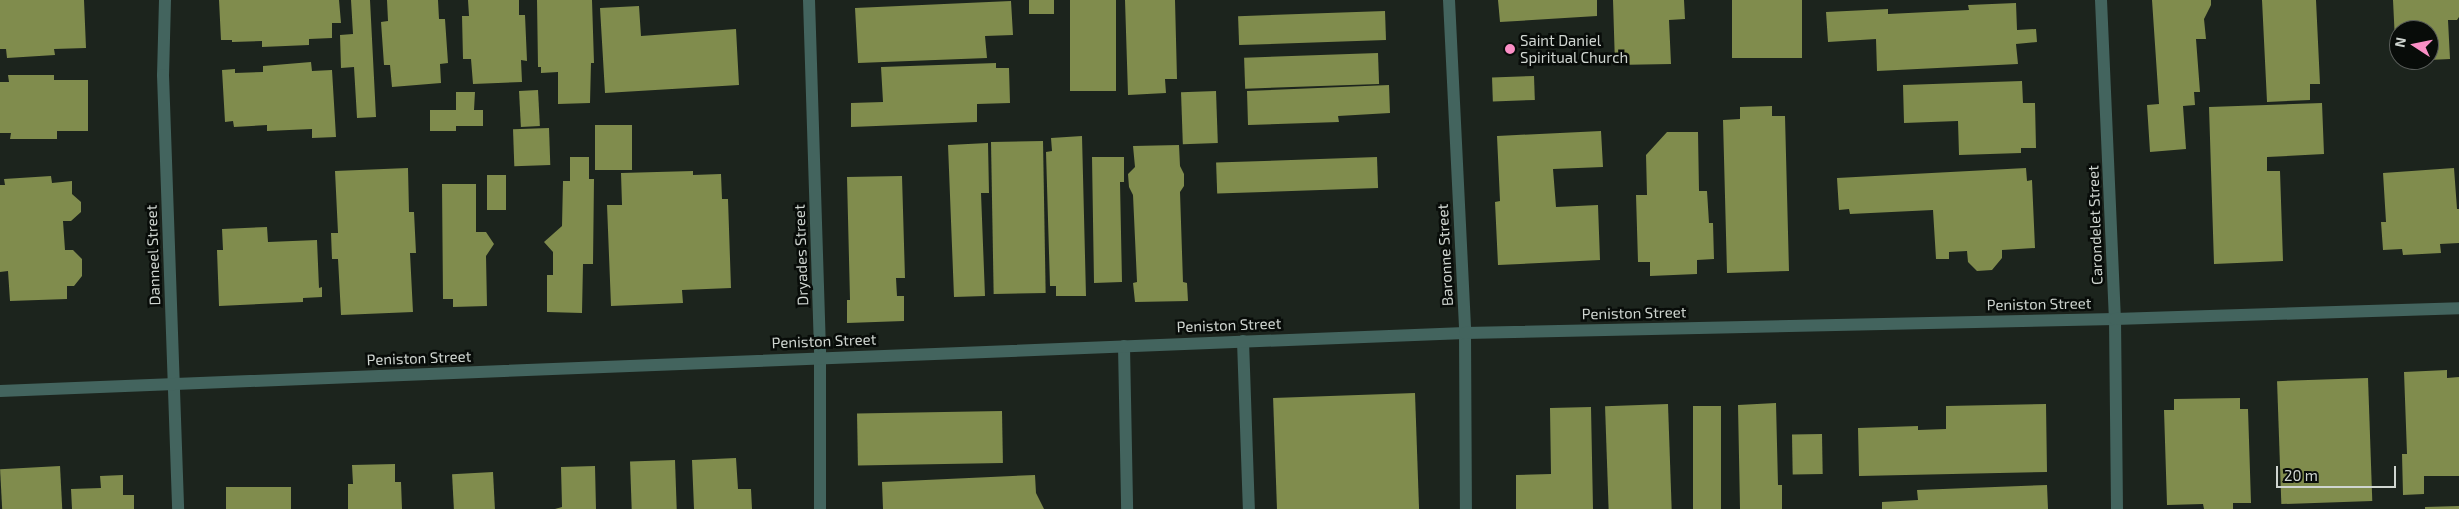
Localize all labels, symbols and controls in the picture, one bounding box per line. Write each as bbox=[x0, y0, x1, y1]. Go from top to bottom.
north arrow bbox=[2389, 20, 2439, 70]
place label: Saint Daniel Spiritual Church bbox=[1520, 31, 1629, 66]
text: N bbox=[2390, 36, 2409, 49]
marker: Saint Daniel Spiritual Church bbox=[1504, 43, 1516, 55]
street label: Carondelet Street bbox=[2084, 165, 2106, 285]
street label: Baronne Street bbox=[1433, 203, 1457, 307]
street label: Danneel Street bbox=[142, 204, 164, 306]
street label: Dryades Street bbox=[790, 204, 812, 306]
street label: Peniston Street bbox=[1986, 294, 2092, 314]
street label: Peniston Street bbox=[1581, 303, 1687, 323]
street label: Peniston Street bbox=[1176, 314, 1282, 336]
street label: Peniston Street bbox=[771, 330, 877, 352]
street label: Peniston Street bbox=[366, 347, 472, 369]
scale bar bbox=[2279, 456, 2399, 488]
text: 20 m bbox=[2284, 466, 2318, 484]

